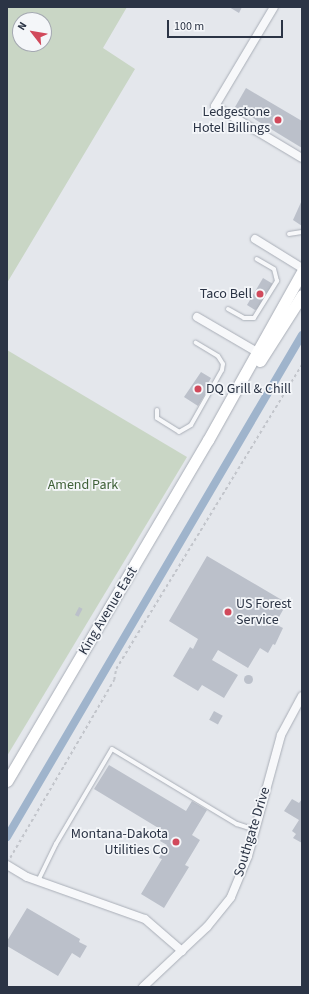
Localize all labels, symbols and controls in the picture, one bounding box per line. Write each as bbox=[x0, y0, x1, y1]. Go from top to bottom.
north arrow bbox=[12, 12, 52, 52]
scale bar bbox=[169, 12, 285, 38]
text: 100 m bbox=[174, 18, 204, 35]
text: N bbox=[14, 19, 30, 33]
place label: Ledgestone Hotel Billings bbox=[193, 104, 270, 136]
marker: Ledgestone Hotel Billings bbox=[273, 115, 283, 125]
place label: Taco Bell bbox=[200, 286, 252, 302]
marker: Taco Bell bbox=[255, 289, 265, 299]
place label: DQ Grill & Chill bbox=[206, 381, 291, 397]
marker: DQ Grill & Chill bbox=[193, 384, 203, 394]
park label: Amend Park bbox=[48, 477, 118, 493]
street label: King Avenue East bbox=[75, 564, 141, 658]
place label: US Forest Service bbox=[236, 596, 291, 628]
marker: US Forest Service bbox=[223, 607, 233, 617]
street label: Southgate Drive bbox=[230, 785, 274, 879]
place label: Montana-Dakota Utilities Co bbox=[71, 826, 168, 858]
marker: Montana-Dakota Utilities Co bbox=[171, 837, 181, 847]

